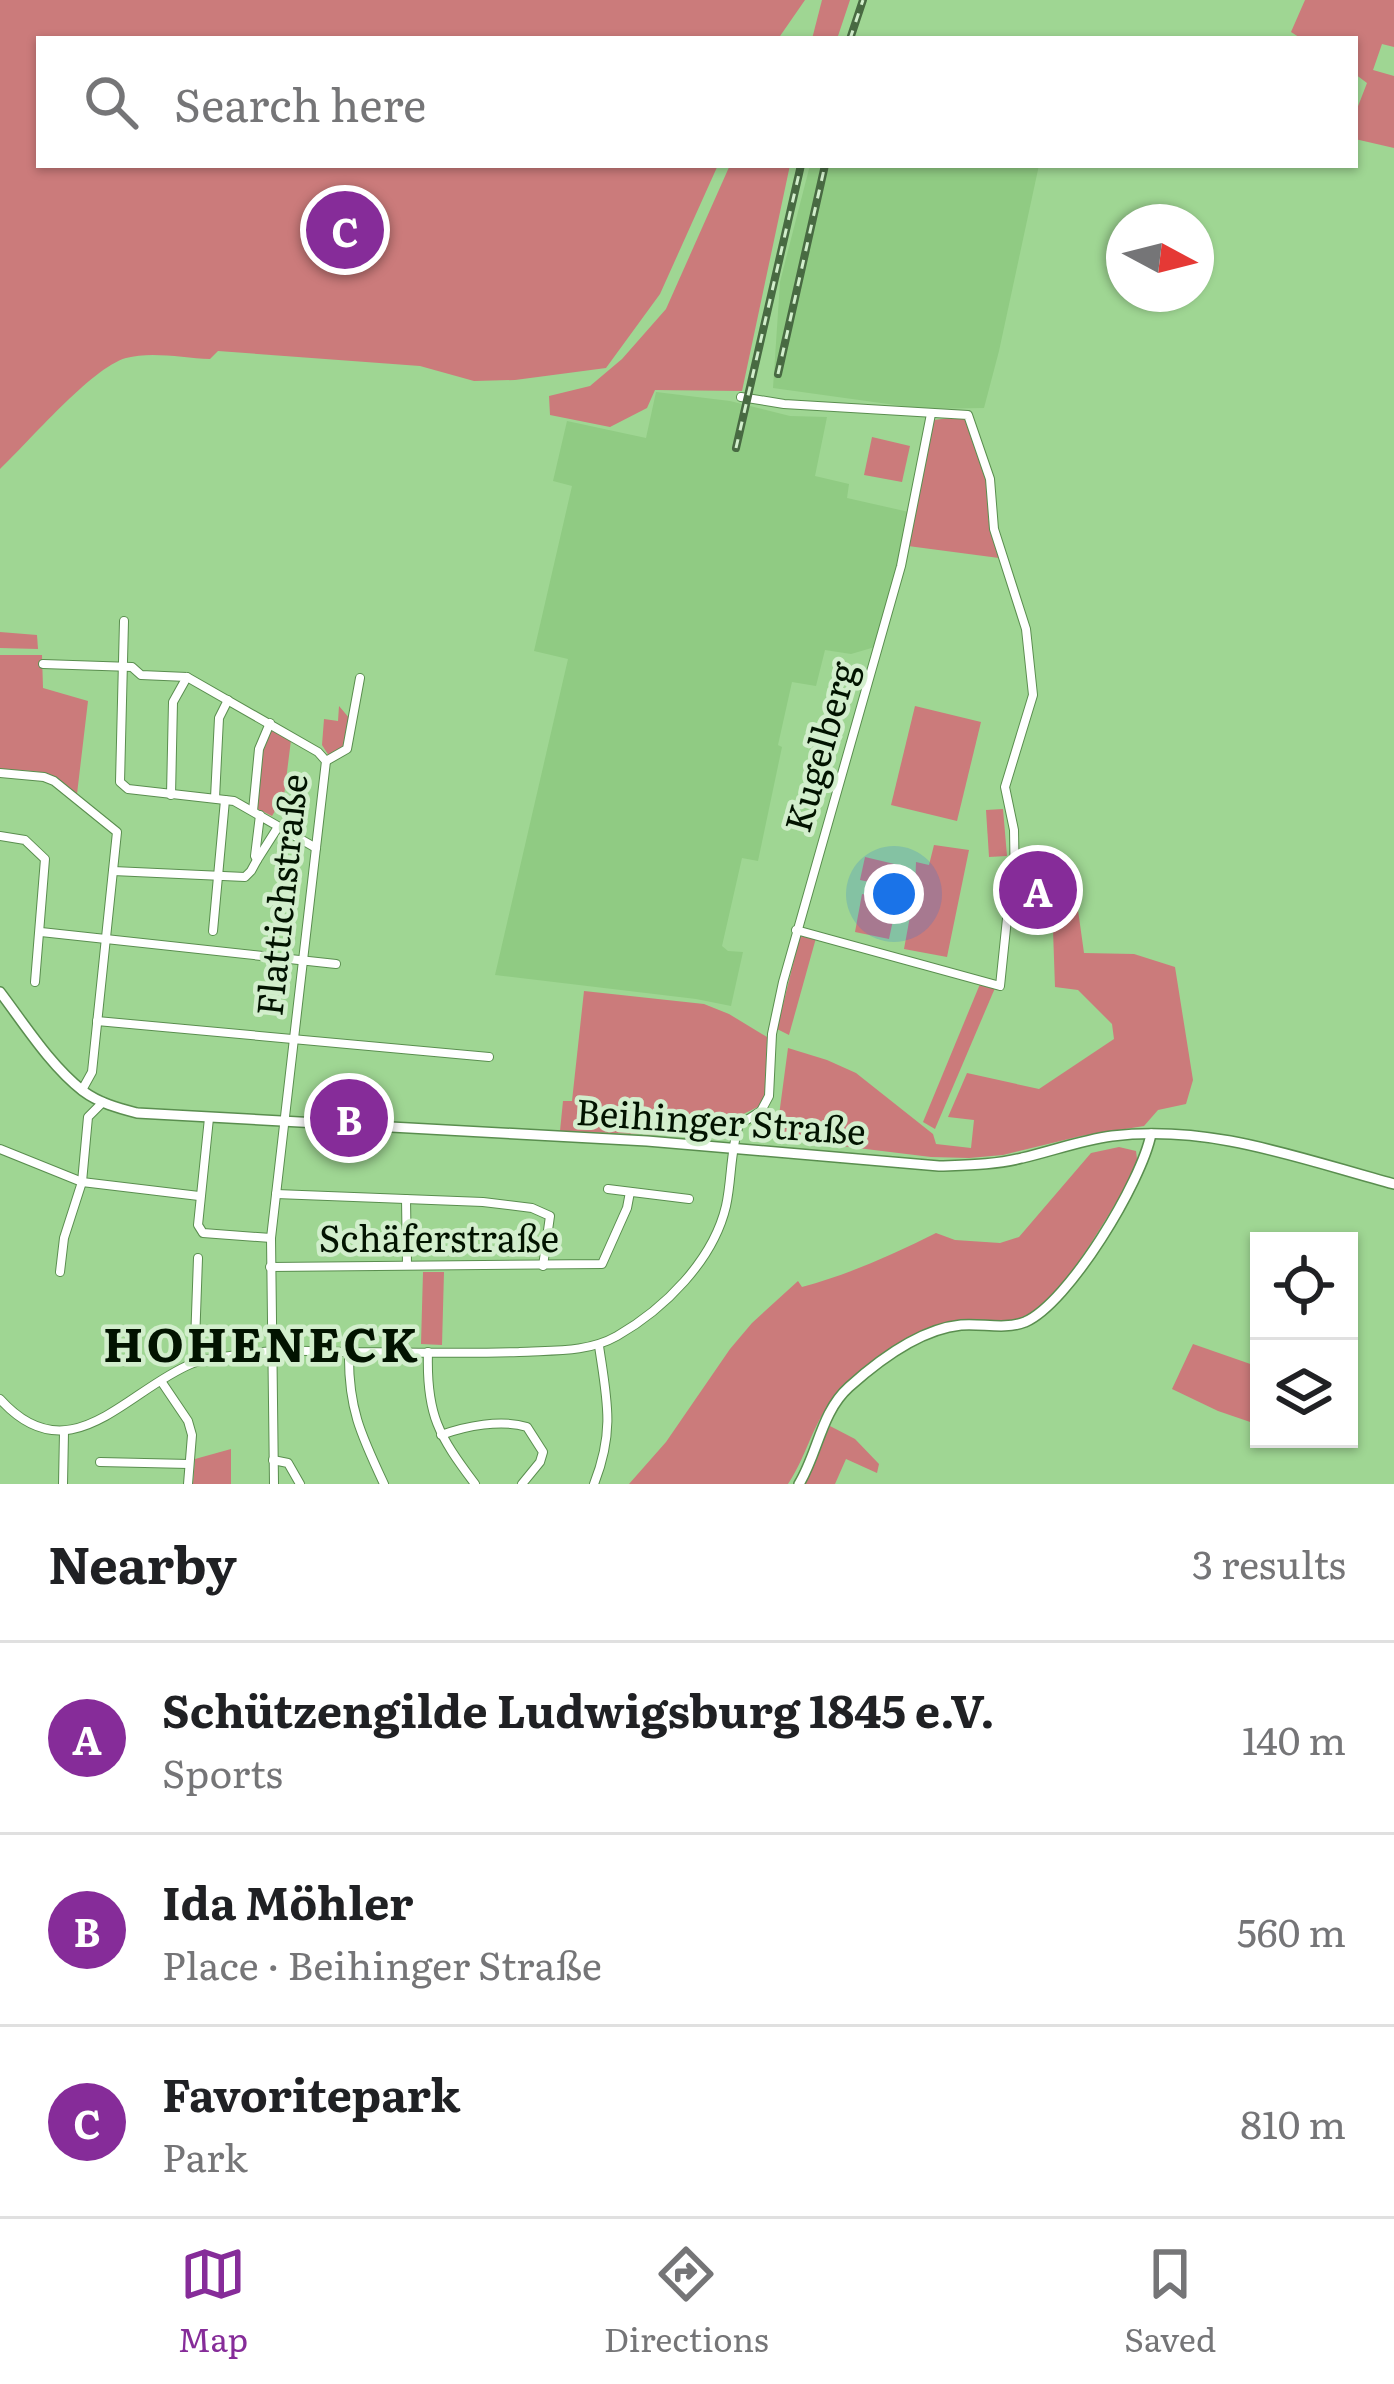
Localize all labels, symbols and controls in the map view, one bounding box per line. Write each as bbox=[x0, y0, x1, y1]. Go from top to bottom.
search box bbox=[36, 36, 1358, 168]
icon: search bbox=[78, 69, 144, 135]
text: Search here bbox=[174, 69, 426, 136]
pin: C bbox=[306, 185, 384, 275]
north arrow bbox=[1106, 204, 1214, 312]
street label: Kugelberg bbox=[769, 654, 868, 838]
street label: Flattichstraße bbox=[240, 771, 319, 1018]
pin: A bbox=[999, 845, 1077, 935]
your location bbox=[864, 864, 924, 924]
pin: B bbox=[310, 1073, 388, 1163]
street label: Beihinger Straße bbox=[574, 1083, 868, 1156]
street label: Schäferstraße bbox=[319, 1210, 559, 1263]
map controls bbox=[1250, 1232, 1358, 1448]
button: locate bbox=[1250, 1232, 1358, 1340]
district label: HOHENECK bbox=[103, 1306, 421, 1377]
button: layers bbox=[1250, 1340, 1358, 1448]
text: Nearby bbox=[48, 1524, 237, 1600]
text: 3 results bbox=[1192, 1533, 1346, 1591]
text: Schützengilde Ludwigsburg 1845 e.V. bbox=[162, 1675, 995, 1742]
text: A bbox=[72, 1709, 102, 1767]
text: 140 m bbox=[1242, 1709, 1346, 1767]
text: Sports bbox=[162, 1742, 283, 1800]
text: Ida Möhler bbox=[162, 1867, 413, 1934]
text: B bbox=[74, 1901, 100, 1959]
text: 560 m bbox=[1237, 1901, 1346, 1959]
text: Place · Beihinger Straße bbox=[162, 1934, 602, 1992]
text: Favoritepark bbox=[162, 2059, 461, 2126]
text: C bbox=[73, 2093, 101, 2151]
text: 810 m bbox=[1240, 2093, 1346, 2151]
text: Park bbox=[162, 2126, 248, 2184]
tab: Map bbox=[178, 2241, 248, 2362]
tab: Directions bbox=[604, 2241, 769, 2362]
tab: Saved bbox=[1124, 2241, 1216, 2362]

